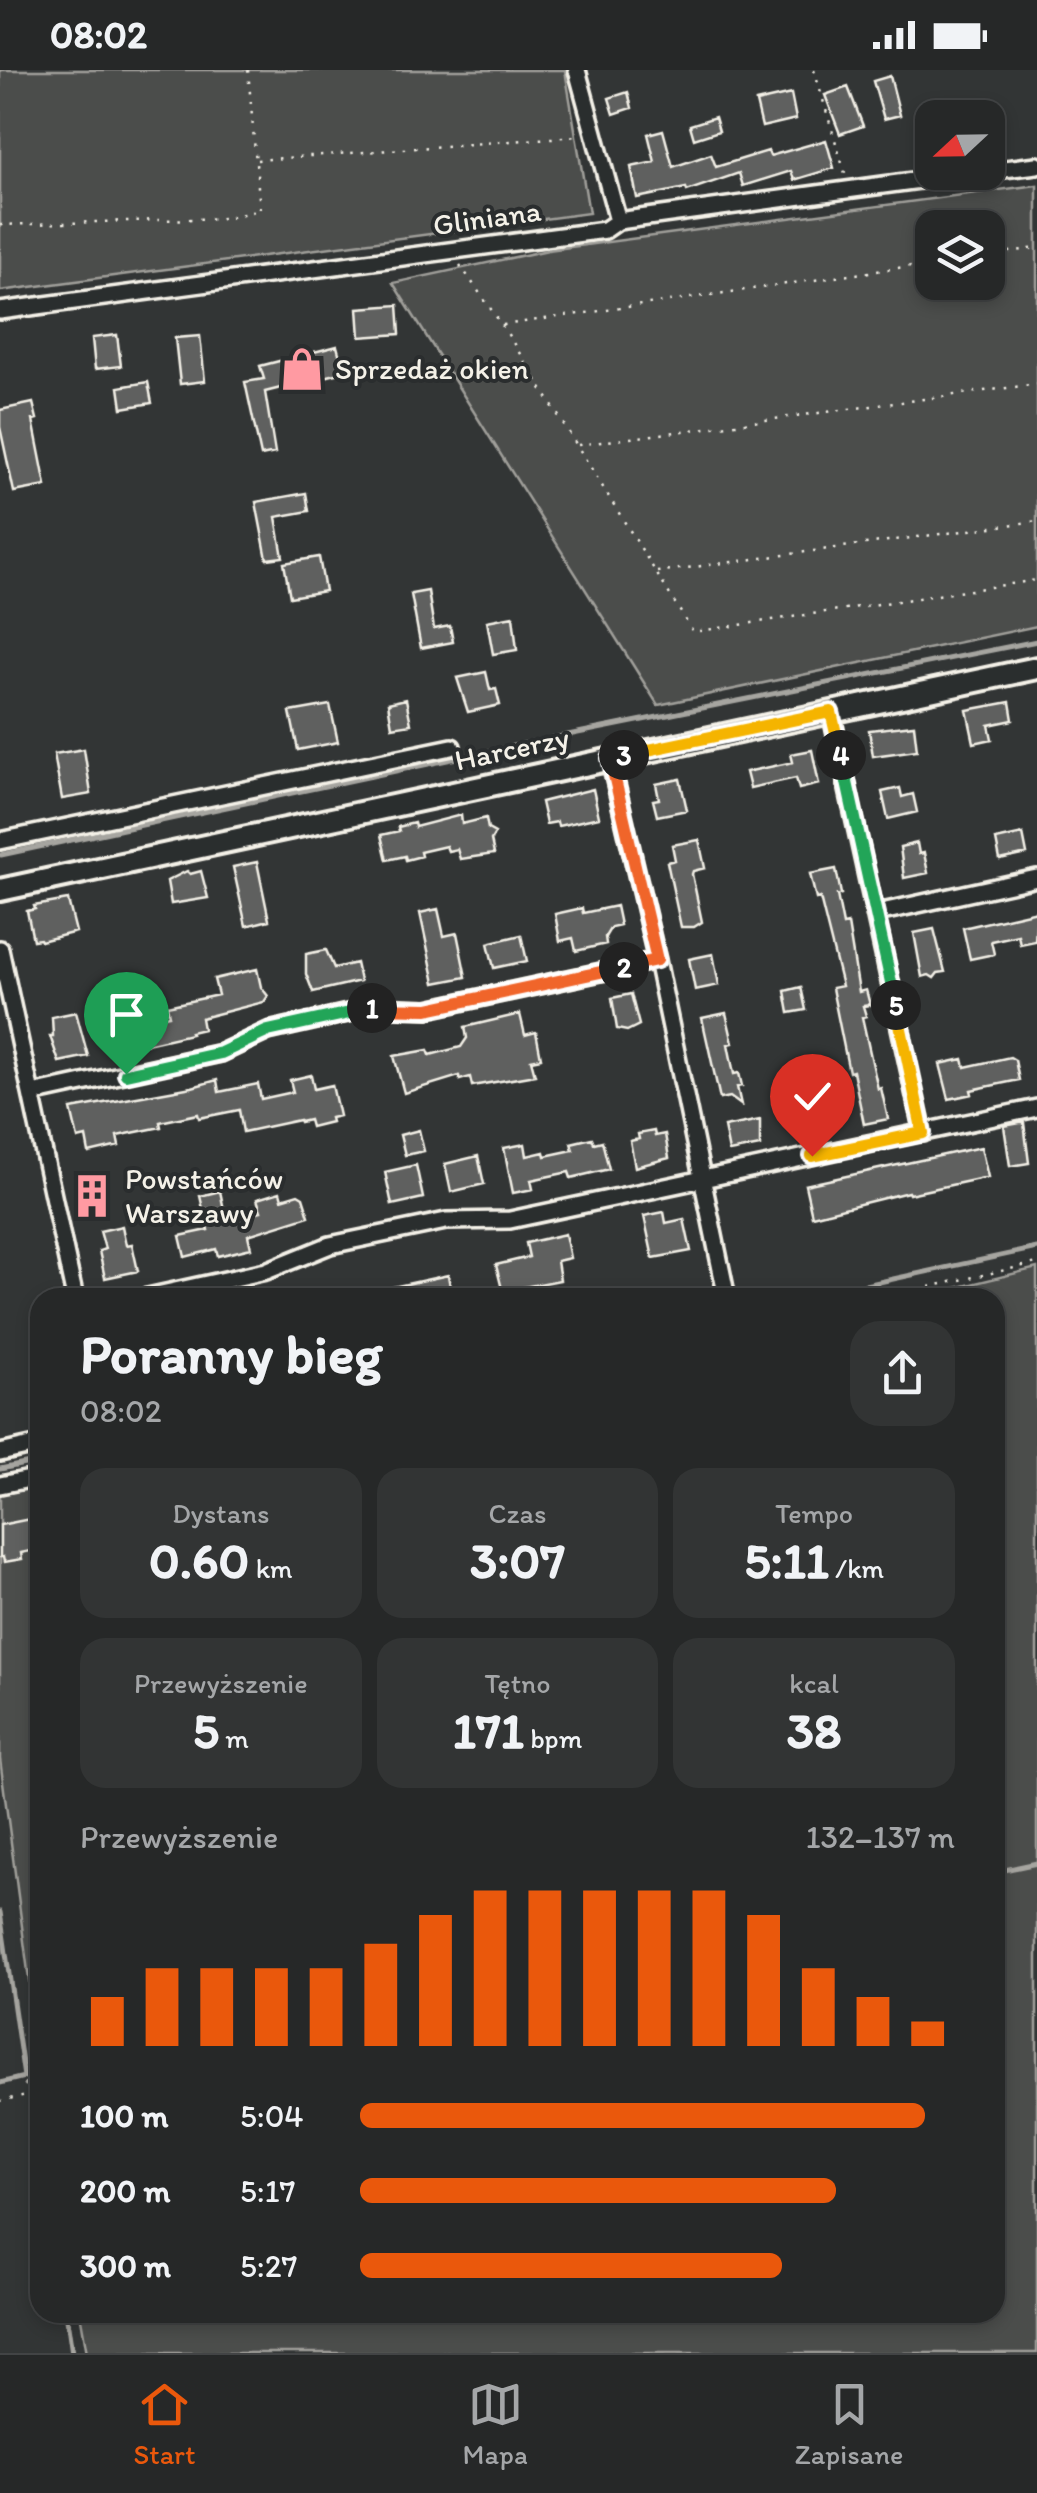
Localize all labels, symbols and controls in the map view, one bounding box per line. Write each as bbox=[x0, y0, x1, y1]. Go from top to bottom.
text: 08:02 bbox=[50, 12, 147, 58]
north arrow bbox=[915, 100, 1005, 190]
map controls bbox=[915, 100, 1005, 300]
street label: Gliniana bbox=[431, 192, 544, 243]
button: layers bbox=[915, 210, 1005, 300]
shop icon: Sprzedaż okien bbox=[278, 345, 326, 393]
place label: Sprzedaż okien bbox=[335, 350, 529, 387]
street label: Harcerzy bbox=[451, 718, 573, 779]
pin: 3 bbox=[599, 730, 649, 780]
pin: 4 bbox=[816, 730, 866, 780]
text: 3 bbox=[616, 738, 632, 772]
text: 4 bbox=[833, 738, 849, 772]
pin: 2 bbox=[599, 942, 649, 992]
text: 2 bbox=[617, 950, 631, 984]
pin bbox=[84, 972, 169, 1075]
pin: 5 bbox=[871, 980, 921, 1030]
pin: 1 bbox=[347, 983, 397, 1033]
icon: arrive bbox=[99, 987, 154, 1042]
text: 5 bbox=[889, 988, 903, 1022]
text: 1 bbox=[366, 991, 379, 1025]
pin bbox=[770, 1054, 855, 1157]
icon: check bbox=[785, 1069, 840, 1124]
place label: Powstańców Warszawy bbox=[125, 1160, 283, 1231]
building icon: Powstańców Warszawy bbox=[68, 1172, 116, 1220]
text: Poranny bieg bbox=[80, 1321, 383, 1387]
button: share bbox=[850, 1321, 955, 1426]
text: 08:02 bbox=[80, 1392, 162, 1430]
text: Dystans bbox=[172, 1496, 270, 1530]
text: Czas bbox=[488, 1496, 547, 1530]
text: Tempo bbox=[775, 1496, 853, 1530]
text: 0.60 bbox=[149, 1530, 249, 1591]
text: 3:07 bbox=[470, 1530, 565, 1591]
text: 5:11 bbox=[744, 1530, 829, 1591]
text: km bbox=[249, 1551, 293, 1585]
text: /km bbox=[829, 1551, 884, 1585]
text: Przewyższenie bbox=[134, 1666, 308, 1700]
text: Tętno bbox=[484, 1666, 551, 1700]
text: kcal bbox=[789, 1666, 839, 1700]
text: 5 bbox=[193, 1700, 219, 1761]
text: 171 bbox=[453, 1700, 524, 1761]
text: 38 bbox=[787, 1700, 841, 1761]
text: m bbox=[219, 1721, 249, 1755]
text: bpm bbox=[524, 1721, 582, 1755]
text: Przewyższenie bbox=[80, 1818, 278, 1856]
text: 132–137 m bbox=[806, 1818, 955, 1856]
text: 100 m bbox=[80, 2097, 168, 2135]
text: 5:04 bbox=[240, 2097, 304, 2135]
text: 200 m bbox=[80, 2172, 170, 2210]
text: 5:17 bbox=[240, 2172, 295, 2210]
text: 300 m bbox=[80, 2247, 171, 2285]
text: 5:27 bbox=[240, 2247, 297, 2285]
tab: Start bbox=[134, 2377, 195, 2471]
tab: Mapa bbox=[463, 2377, 528, 2471]
tab: Zapisane bbox=[795, 2377, 903, 2471]

